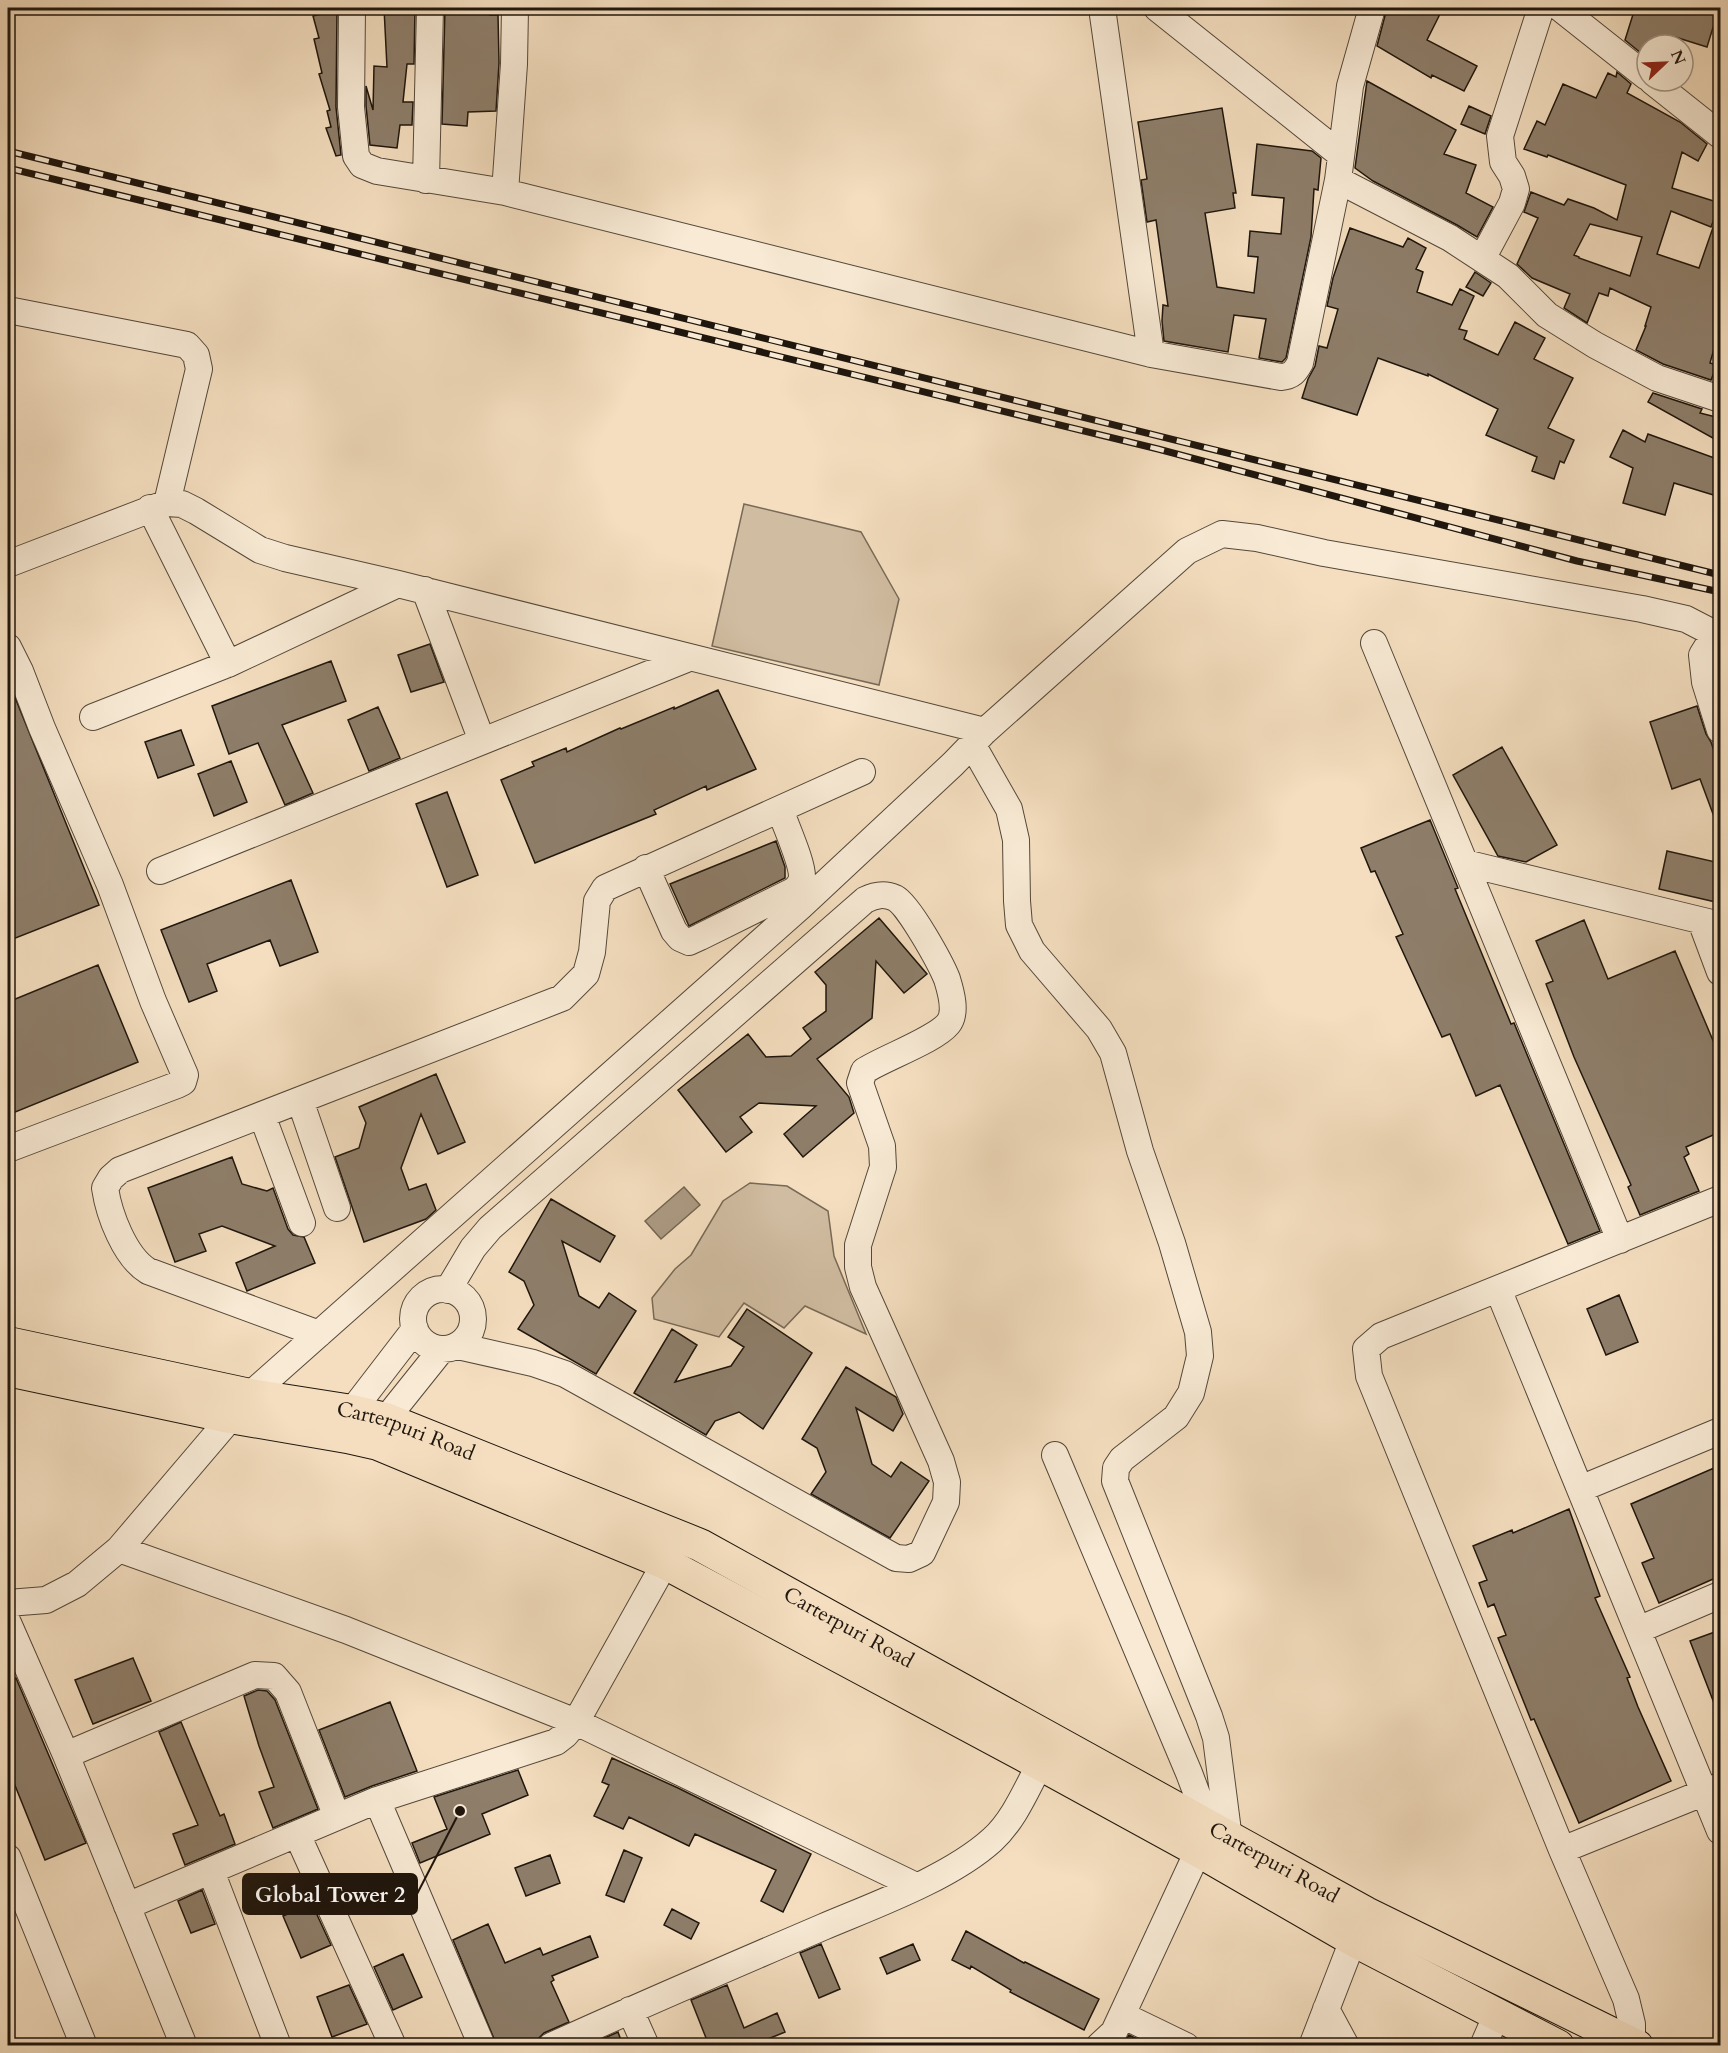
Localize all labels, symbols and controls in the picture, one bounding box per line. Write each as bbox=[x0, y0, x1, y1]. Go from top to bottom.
north arrow bbox=[1635, 33, 1695, 93]
text: N bbox=[1665, 47, 1691, 68]
street label: Carterpuri Road bbox=[335, 1394, 479, 1468]
street label: Carterpuri Road bbox=[778, 1579, 919, 1675]
street label: Carterpuri Road bbox=[1204, 1815, 1345, 1910]
callout: Global Tower 2 bbox=[243, 1874, 417, 1914]
text: Global Tower 2 bbox=[255, 1880, 405, 1910]

